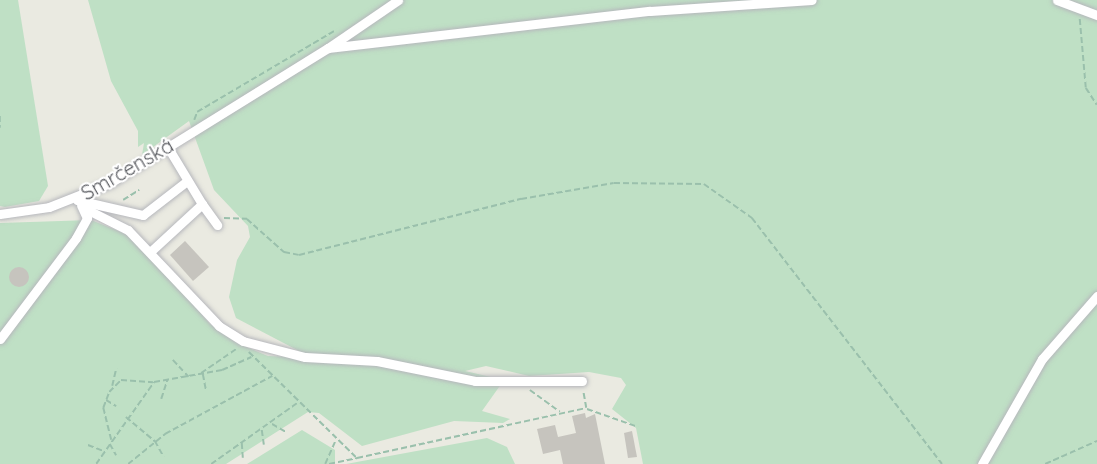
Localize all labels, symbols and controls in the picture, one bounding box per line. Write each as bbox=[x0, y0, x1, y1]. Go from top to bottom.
street label: Smrčenská bbox=[77, 133, 177, 205]

